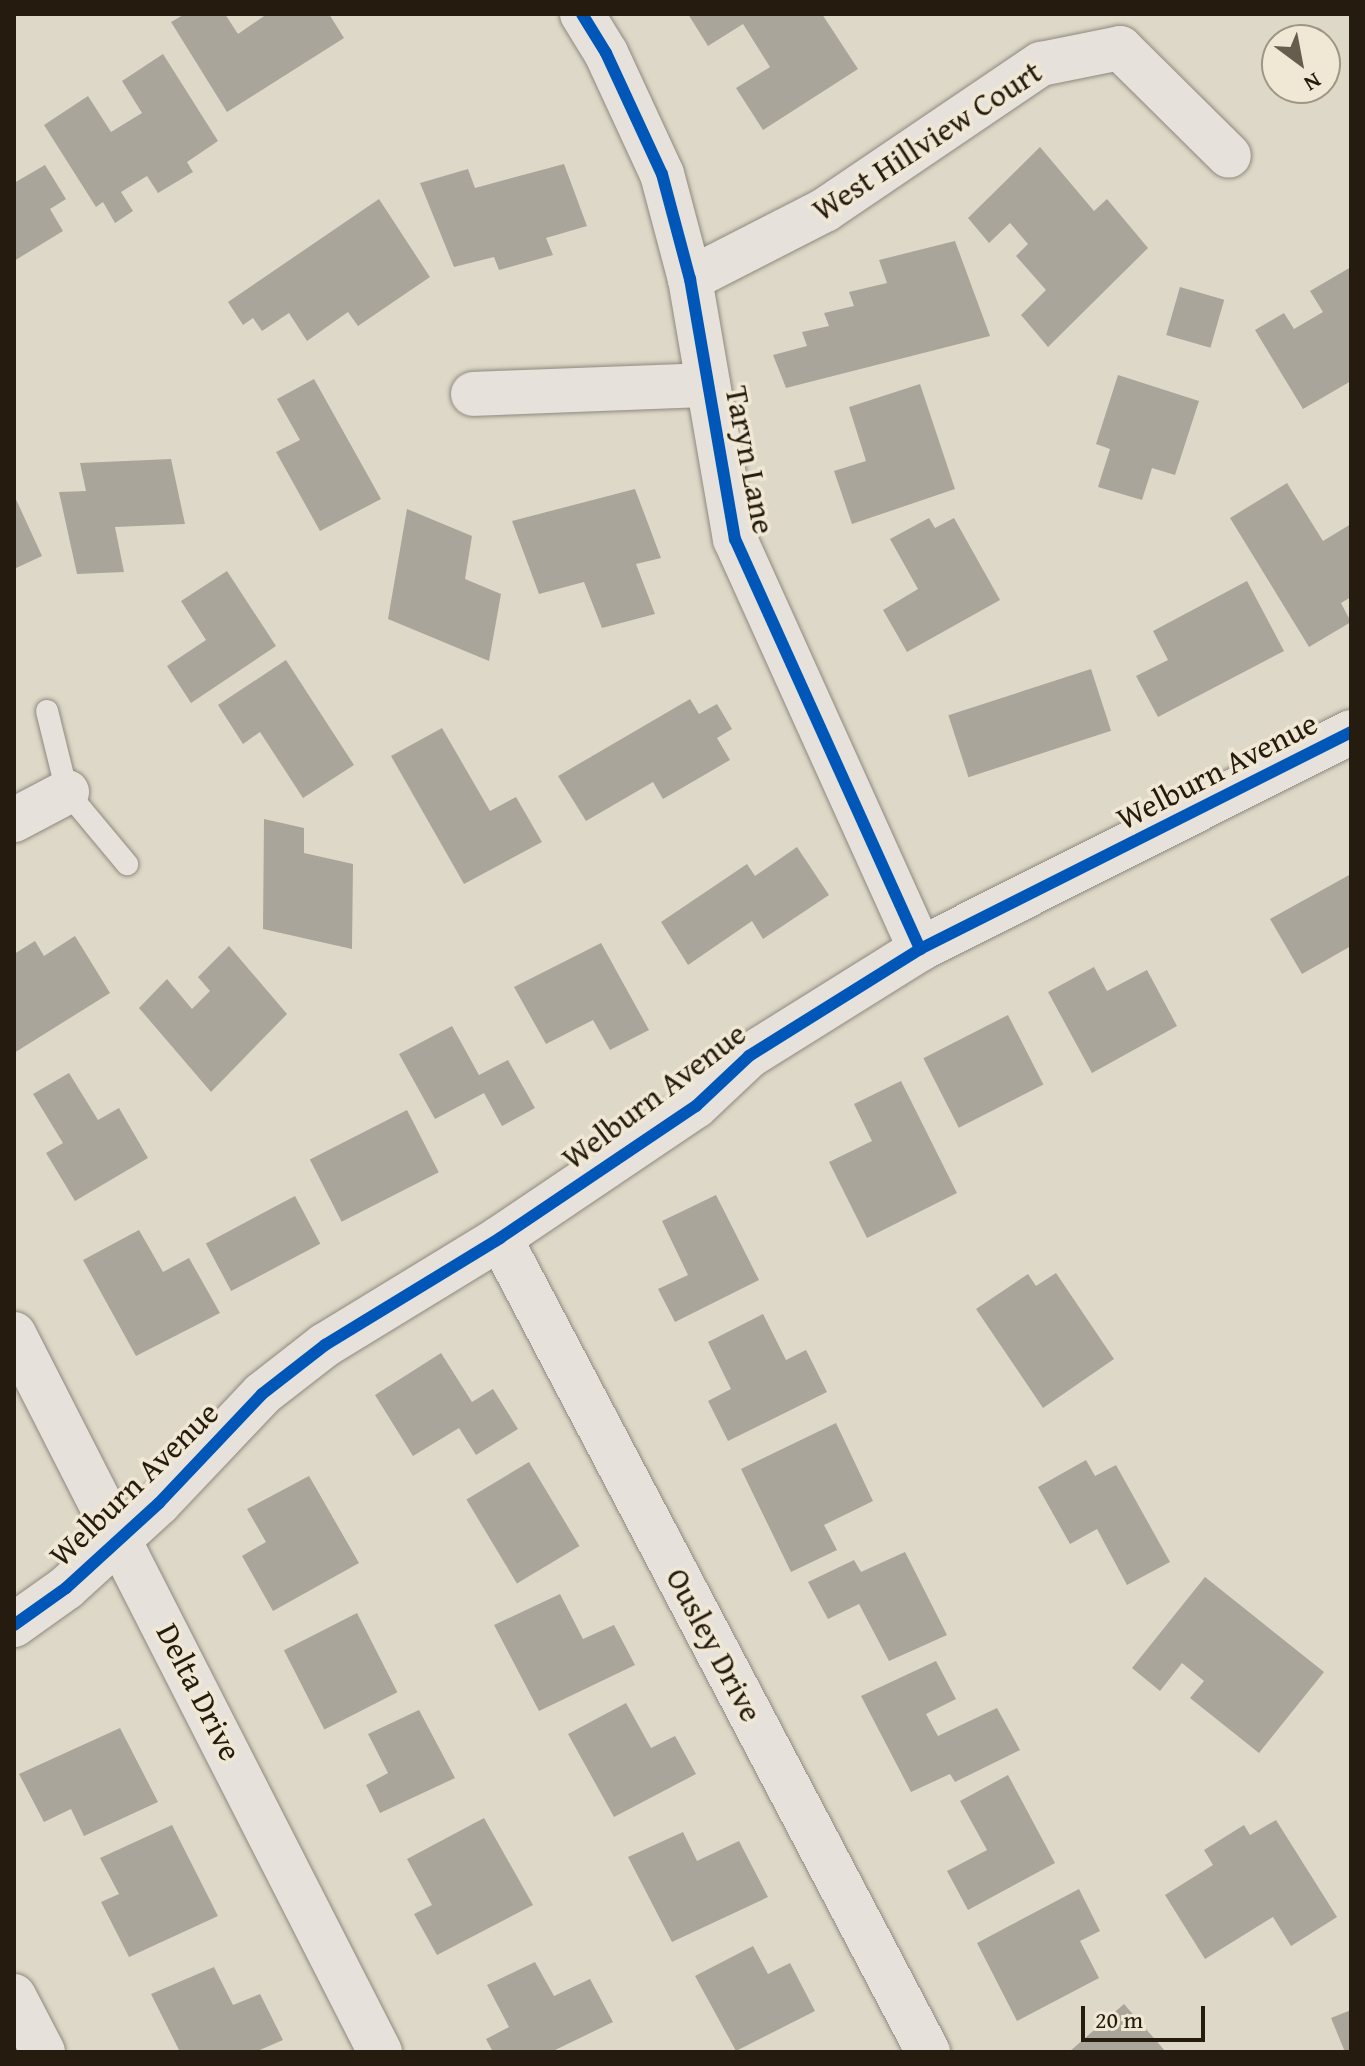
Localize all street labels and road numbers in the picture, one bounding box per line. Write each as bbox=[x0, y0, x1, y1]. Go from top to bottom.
street label: West Hillview Court bbox=[805, 53, 1049, 229]
street label: Taryn Lane bbox=[717, 383, 783, 537]
street label: Welburn Avenue bbox=[1110, 704, 1324, 838]
street label: Welburn Avenue bbox=[554, 1014, 754, 1178]
street label: Welburn Avenue bbox=[41, 1394, 227, 1574]
street label: Ousley Drive bbox=[658, 1562, 770, 1728]
street label: Delta Drive bbox=[148, 1617, 250, 1767]

